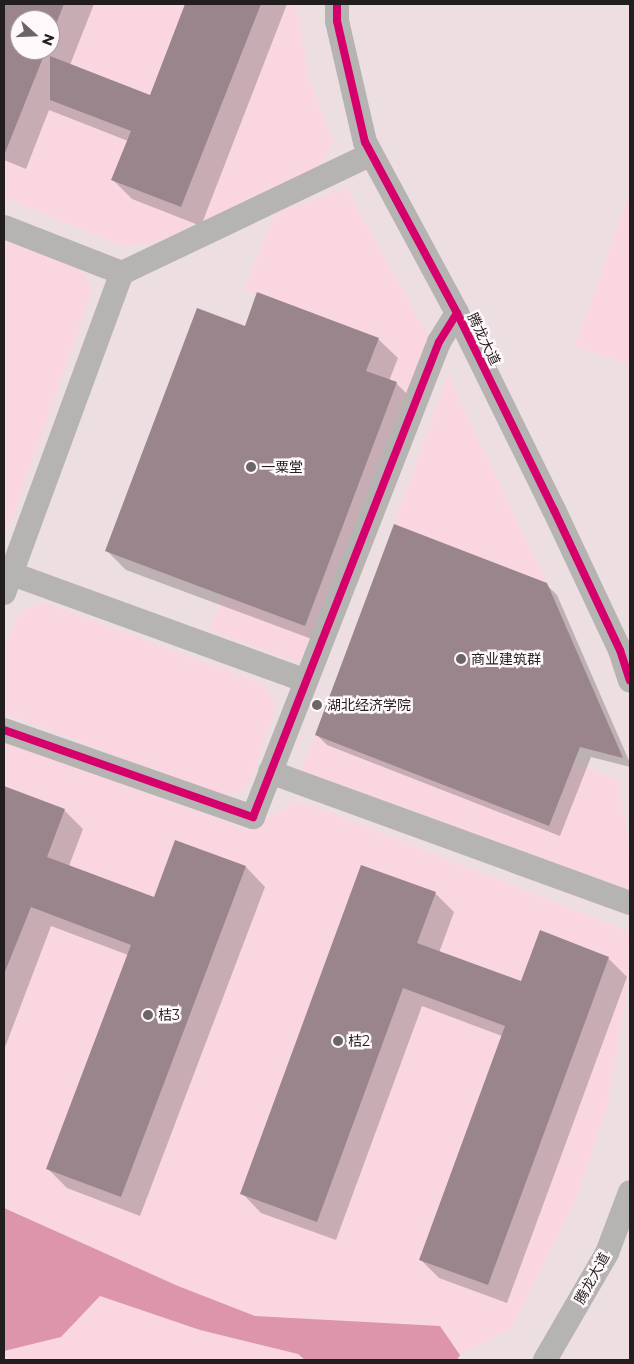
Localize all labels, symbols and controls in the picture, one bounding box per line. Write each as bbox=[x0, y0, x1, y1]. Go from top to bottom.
north arrow bbox=[10, 10, 60, 60]
text: N bbox=[38, 31, 59, 48]
street label: 腾龙大道 bbox=[464, 310, 504, 368]
place label: 一粟堂 bbox=[261, 459, 303, 475]
marker: 一粟堂 bbox=[245, 461, 257, 473]
place label: 商业建筑群 bbox=[471, 651, 541, 667]
marker: 商业建筑群 bbox=[455, 653, 467, 665]
place label: 湖北经济学院 bbox=[327, 697, 411, 713]
marker: 湖北经济学院 bbox=[311, 699, 323, 711]
place label: 桔3 bbox=[158, 1007, 180, 1023]
marker: 桔3 bbox=[142, 1009, 154, 1021]
place label: 桔2 bbox=[348, 1033, 370, 1049]
marker: 桔2 bbox=[332, 1035, 344, 1047]
street label: 腾龙大道 bbox=[571, 1249, 613, 1307]

